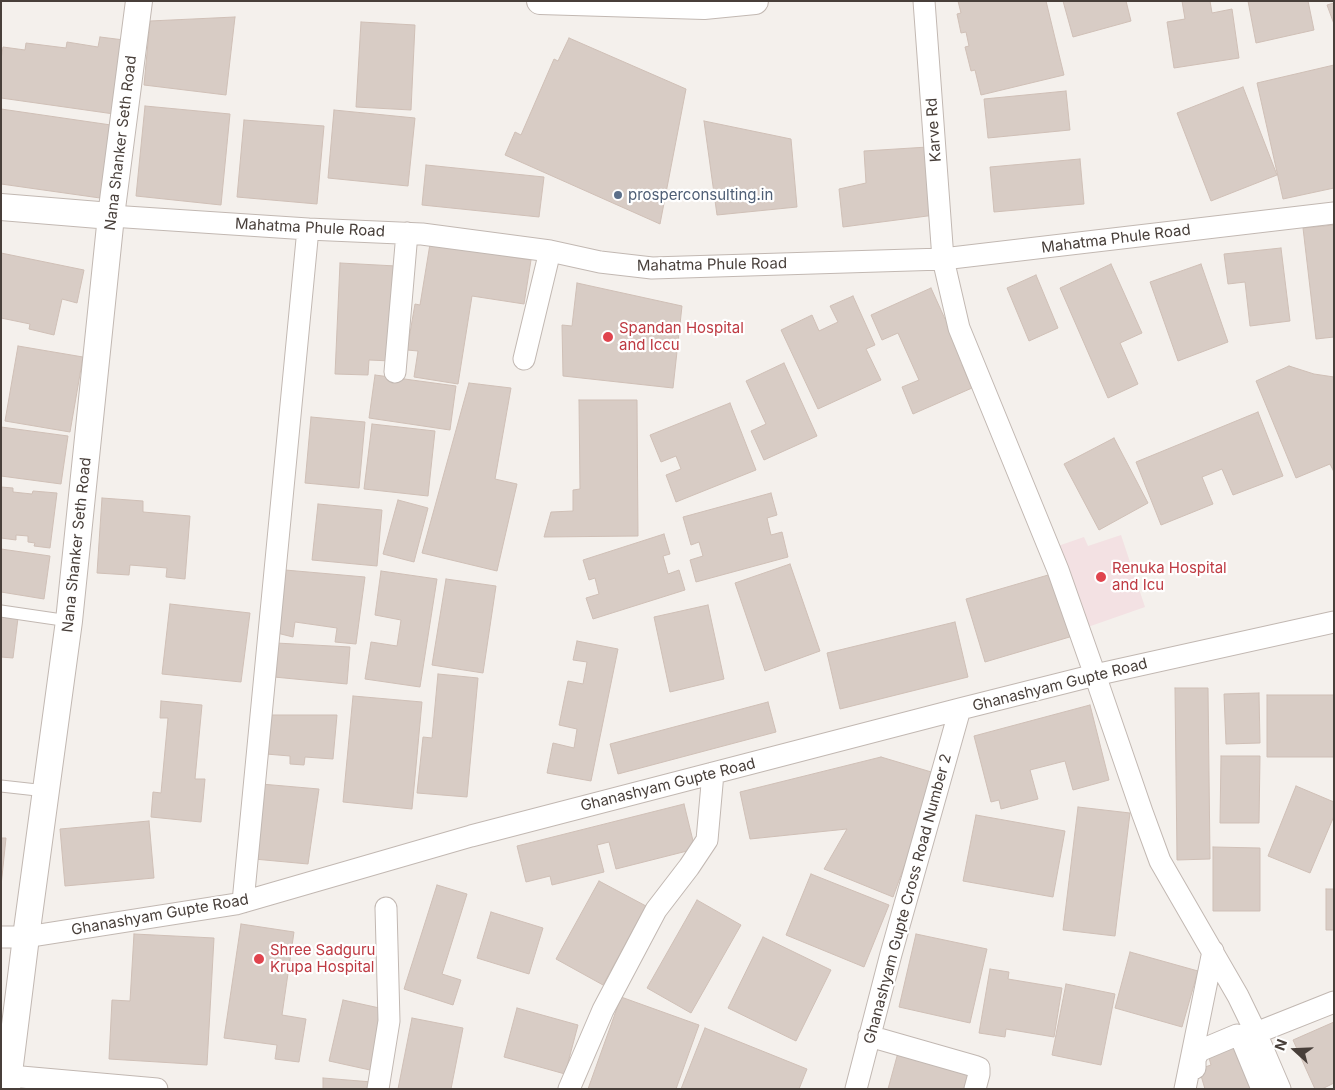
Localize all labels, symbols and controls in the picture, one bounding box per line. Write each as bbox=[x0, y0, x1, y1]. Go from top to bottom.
street label: Nana Shanker Seth Road bbox=[101, 55, 141, 231]
street label: Karve Rd bbox=[923, 97, 945, 163]
place label: prosperconsulting.in bbox=[628, 186, 773, 204]
marker: prosperconsulting.in bbox=[612, 189, 624, 201]
street label: Mahatma Phule Road bbox=[235, 215, 385, 241]
street label: Mahatma Phule Road bbox=[1040, 221, 1192, 257]
street label: Mahatma Phule Road bbox=[637, 255, 787, 275]
place label: Spandan Hospital and Iccu bbox=[619, 319, 744, 354]
marker: Spandan Hospital and Iccu bbox=[601, 330, 615, 344]
street label: Nana Shanker Seth Road bbox=[59, 457, 95, 633]
place label: Renuka Hospital and Icu bbox=[1112, 559, 1227, 594]
marker: Renuka Hospital and Icu bbox=[1094, 570, 1108, 584]
street label: Ghanashyam Gupte Road bbox=[971, 655, 1149, 715]
street label: Ghanashyam Gupte Cross Road Number 2 bbox=[861, 752, 955, 1046]
street label: Ghanashyam Gupte Road bbox=[579, 755, 757, 815]
street label: Ghanashyam Gupte Road bbox=[70, 891, 250, 939]
place label: Shree Sadguru Krupa Hospital bbox=[270, 941, 375, 976]
marker: Shree Sadguru Krupa Hospital bbox=[252, 952, 266, 966]
north arrow bbox=[1270, 1025, 1320, 1075]
text: N bbox=[1271, 1037, 1290, 1053]

